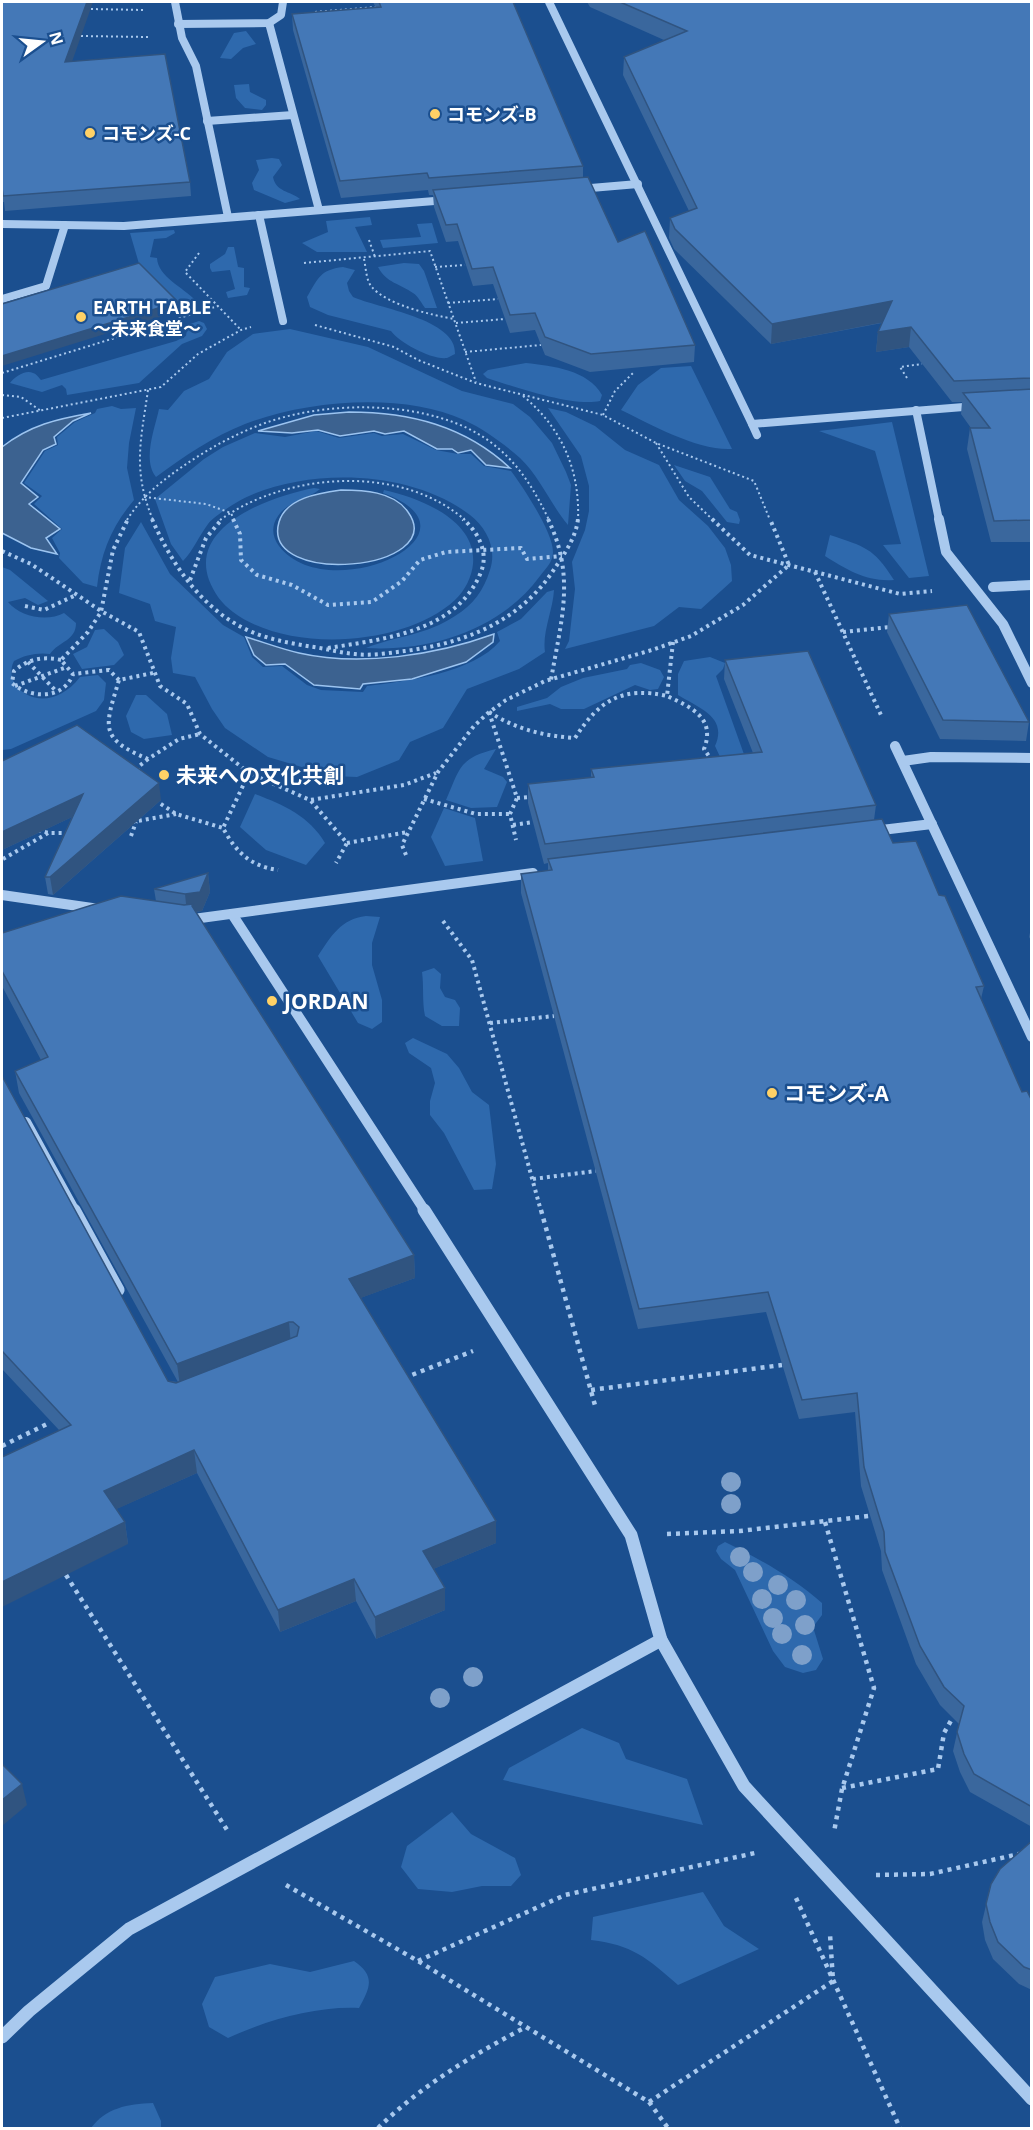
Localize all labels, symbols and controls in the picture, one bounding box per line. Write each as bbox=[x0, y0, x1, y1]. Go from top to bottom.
north arrow bbox=[12, 12, 72, 72]
text: N bbox=[44, 29, 69, 47]
place label: コモンズ-B bbox=[447, 102, 537, 126]
marker: コモンズ-B bbox=[428, 107, 442, 121]
place label: コモンズ-C bbox=[102, 121, 191, 145]
marker: コモンズ-C bbox=[83, 126, 97, 140]
place label: EARTH TABLE 〜未来食堂〜 bbox=[93, 295, 211, 340]
marker: EARTH TABLE 〜未来食堂〜 bbox=[74, 310, 88, 324]
place label: 未来への文化共創 bbox=[176, 761, 344, 789]
marker: 未来への文化共創 bbox=[157, 768, 171, 782]
place label: JORDAN bbox=[282, 987, 369, 1015]
marker: JORDAN bbox=[265, 994, 279, 1008]
place label: コモンズ-A bbox=[784, 1079, 889, 1107]
marker: コモンズ-A bbox=[765, 1086, 779, 1100]

